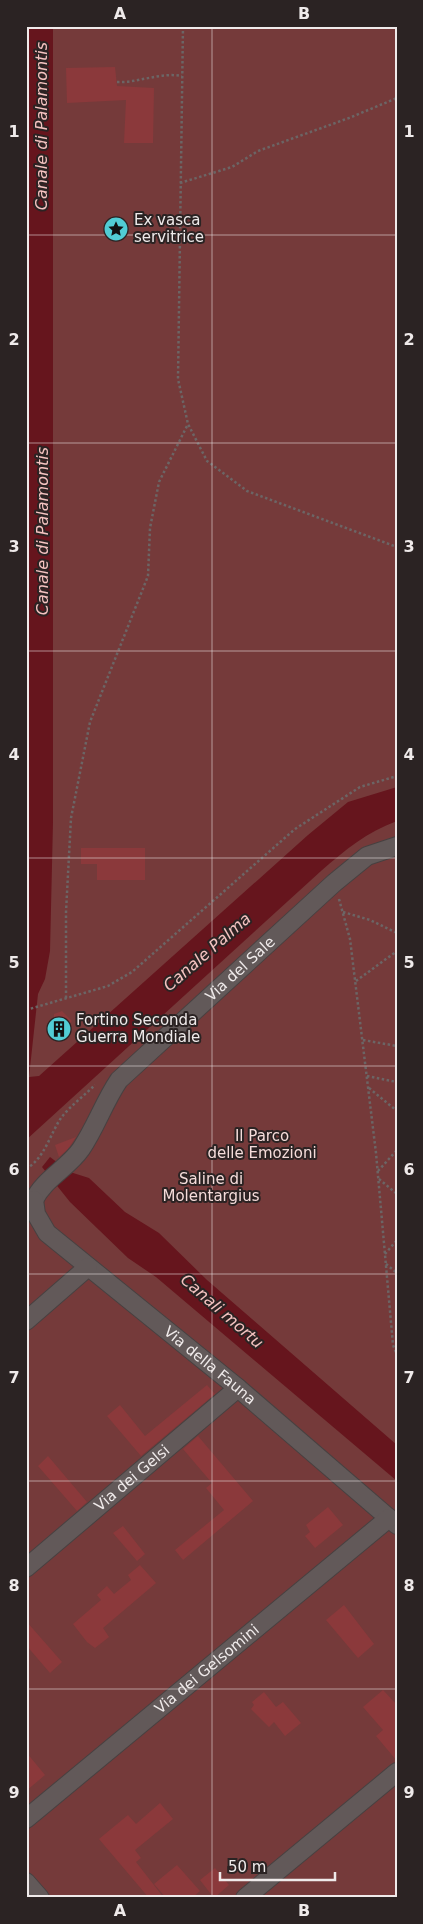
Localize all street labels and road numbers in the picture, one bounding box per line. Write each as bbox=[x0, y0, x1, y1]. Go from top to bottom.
street label: Via del Sale bbox=[202, 933, 279, 1005]
street label: Via della Fauna bbox=[160, 1322, 260, 1408]
street label: Via dei Gelsi bbox=[91, 1441, 173, 1515]
street label: Via dei Gelsomini bbox=[151, 1620, 263, 1718]

